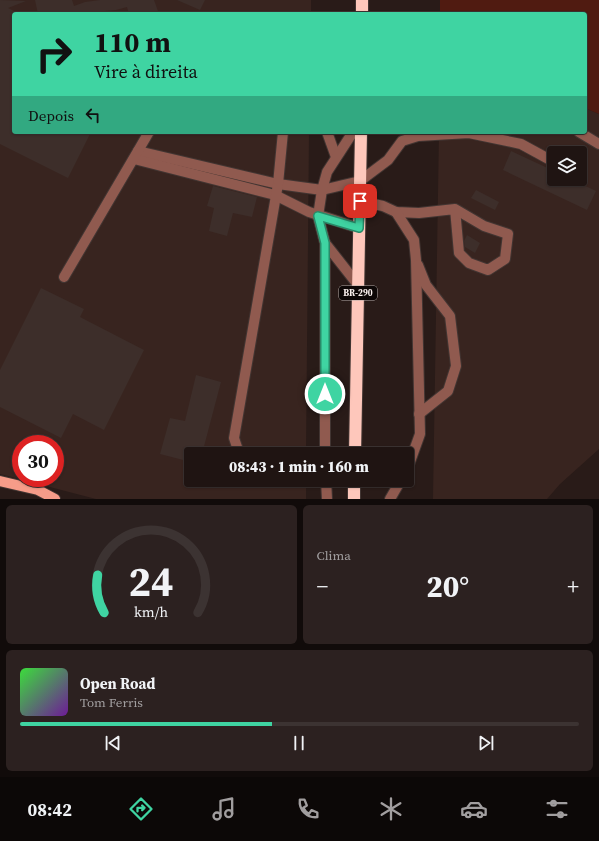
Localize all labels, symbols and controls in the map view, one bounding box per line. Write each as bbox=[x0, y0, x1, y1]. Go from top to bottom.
text: 110 m bbox=[94, 23, 171, 61]
icon: right bbox=[28, 28, 80, 80]
text: Vire à direita bbox=[94, 59, 198, 84]
icon: left bbox=[82, 104, 104, 126]
text: Depois bbox=[28, 105, 74, 126]
map controls bbox=[547, 146, 587, 186]
button: layers bbox=[547, 146, 587, 186]
pin bbox=[343, 184, 377, 218]
icon: arrive bbox=[349, 190, 371, 212]
road number: BR-290 bbox=[339, 286, 377, 300]
position arrow bbox=[304, 373, 346, 415]
speed limit sign: 30 bbox=[12, 435, 64, 487]
text: 08:43 · 1 min · 160 m bbox=[229, 456, 369, 477]
text: Clima bbox=[317, 547, 351, 564]
text: 24 bbox=[129, 552, 174, 609]
text: 20° bbox=[426, 566, 469, 607]
text: − bbox=[317, 571, 328, 601]
text: + bbox=[567, 571, 579, 601]
text: km/h bbox=[134, 601, 169, 621]
text: Open Road bbox=[80, 673, 155, 694]
text: Tom Ferris bbox=[80, 694, 143, 711]
icon: previous bbox=[102, 732, 124, 754]
icon: pause bbox=[288, 732, 310, 754]
icon: next bbox=[475, 732, 497, 754]
icon: directions bbox=[127, 795, 155, 823]
icon: music bbox=[210, 795, 238, 823]
icon: phone bbox=[294, 795, 322, 823]
icon: climate bbox=[377, 795, 405, 823]
icon: car bbox=[460, 795, 488, 823]
icon: filters bbox=[543, 795, 571, 823]
text: 08:42 bbox=[28, 797, 72, 822]

